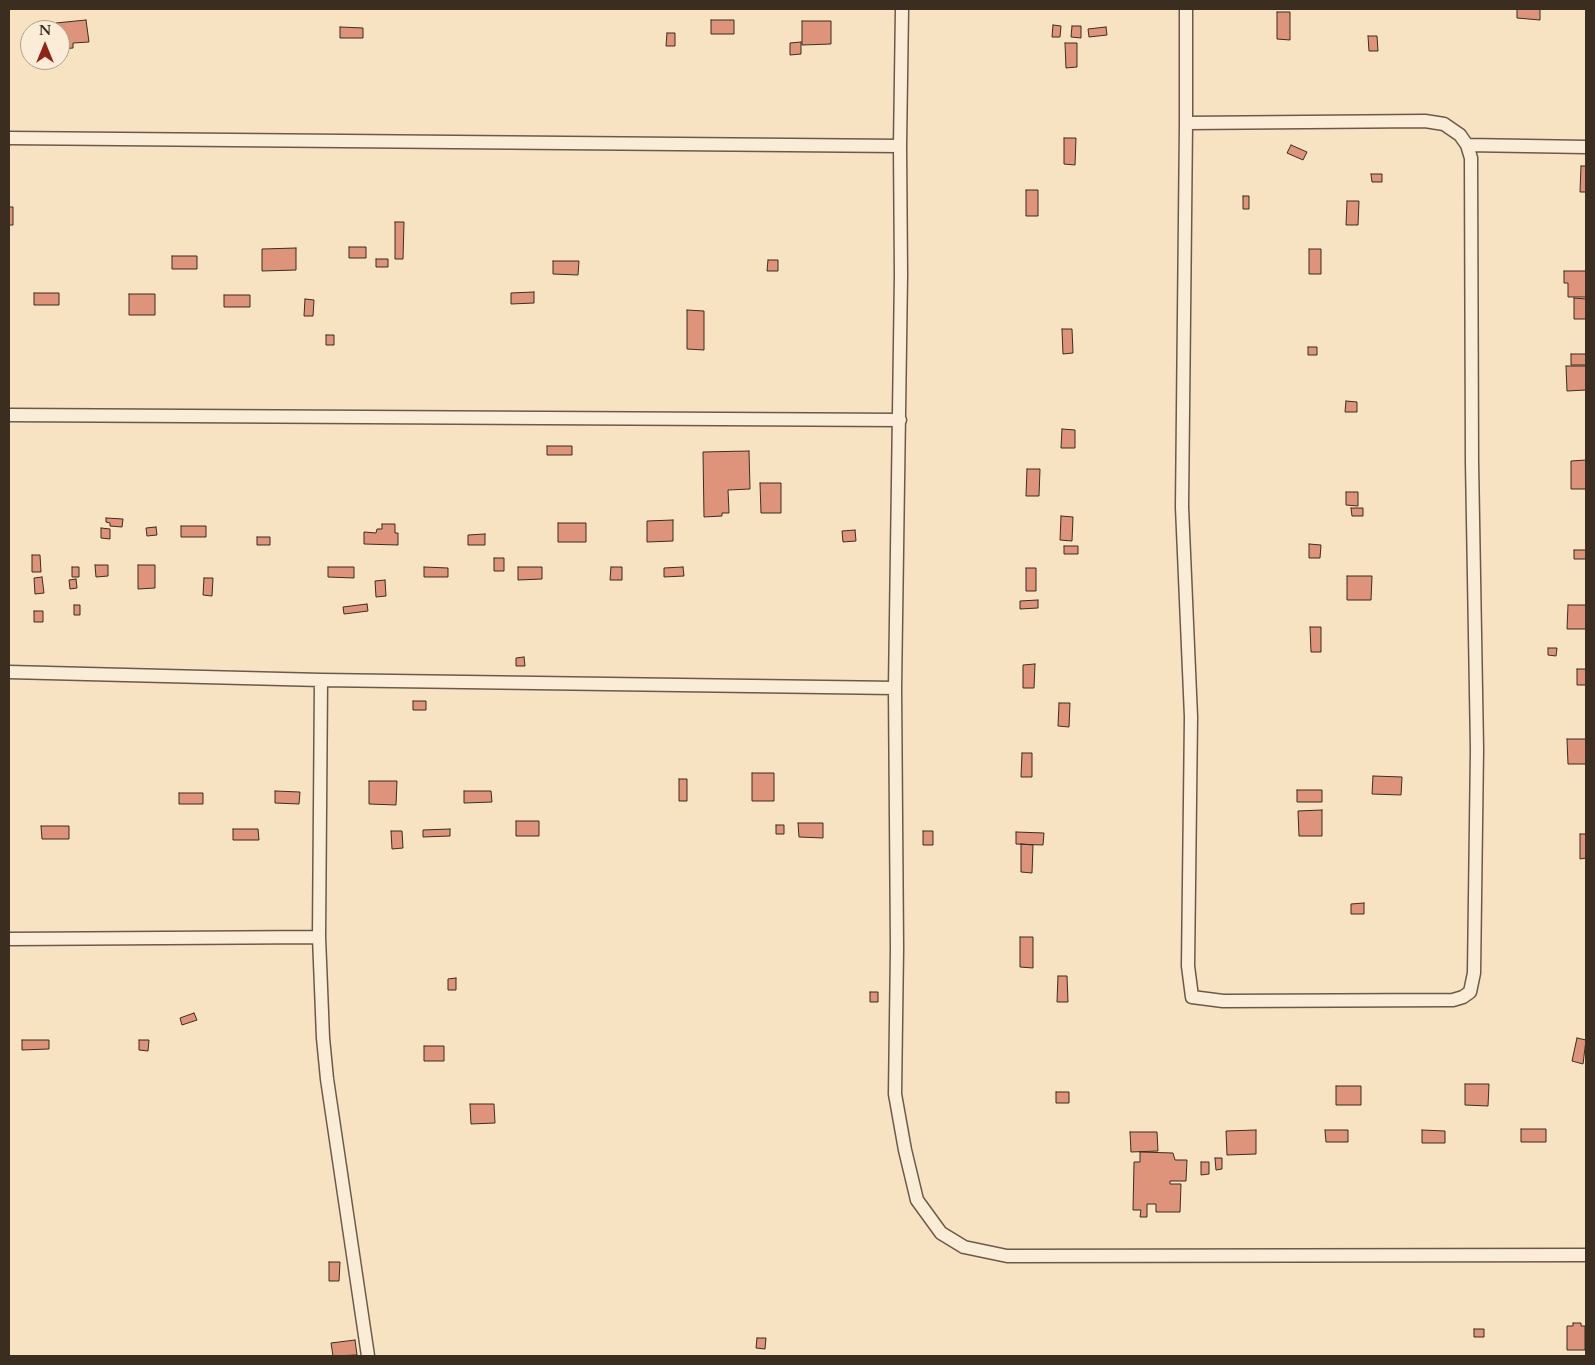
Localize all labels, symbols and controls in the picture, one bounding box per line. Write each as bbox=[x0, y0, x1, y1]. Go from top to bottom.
north arrow bbox=[20, 20, 70, 70]
text: N bbox=[39, 21, 51, 40]

